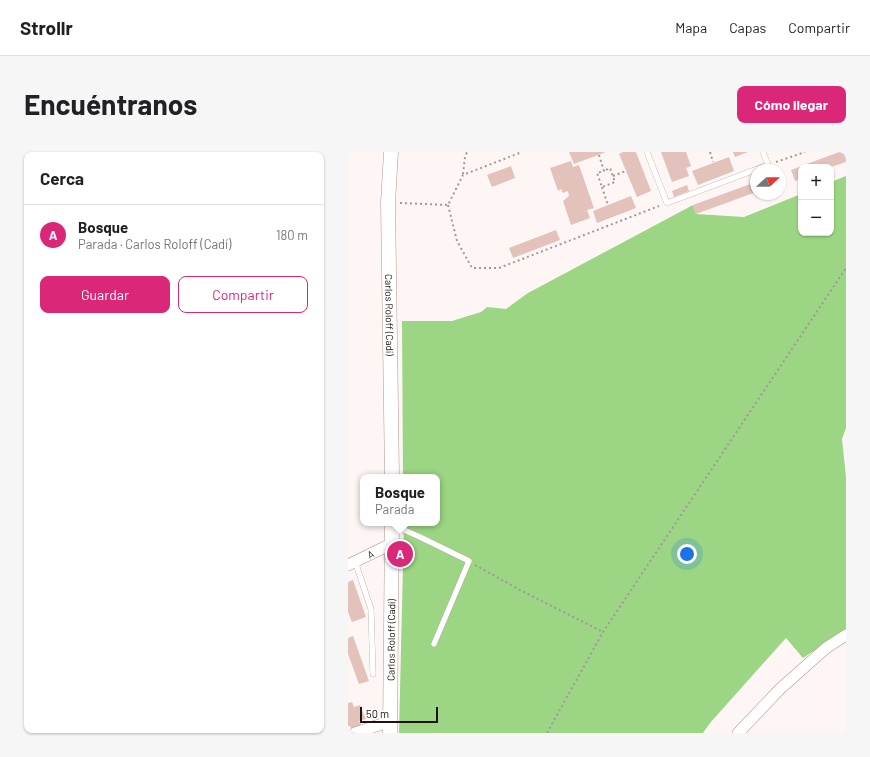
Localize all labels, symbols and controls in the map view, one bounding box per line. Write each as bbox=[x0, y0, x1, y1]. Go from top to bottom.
text: Strollr bbox=[20, 16, 73, 39]
text: Mapa bbox=[675, 19, 707, 36]
text: Capas bbox=[729, 19, 766, 36]
text: Compartir bbox=[788, 19, 850, 36]
button: Cómo llegar bbox=[737, 86, 846, 123]
text: Encuéntranos bbox=[24, 87, 197, 121]
north arrow bbox=[750, 164, 786, 200]
map controls bbox=[798, 164, 834, 236]
button: + bbox=[798, 164, 834, 200]
text: Cerca bbox=[40, 168, 84, 188]
button: − bbox=[798, 200, 834, 236]
text: Bosque bbox=[78, 218, 128, 236]
text: A bbox=[49, 227, 57, 243]
text: 180 m bbox=[276, 227, 308, 243]
text: Parada · Carlos Roloff (Cadí) bbox=[78, 236, 231, 252]
street label: Carlos Roloff (Cadí) bbox=[383, 274, 396, 356]
button: Guardar bbox=[40, 276, 170, 313]
button: Compartir bbox=[178, 276, 308, 313]
popup bbox=[360, 474, 440, 526]
text: Bosque bbox=[375, 483, 425, 501]
text: Parada bbox=[375, 501, 414, 517]
pin: A bbox=[387, 539, 413, 569]
your location bbox=[677, 544, 697, 564]
street label: A bbox=[365, 547, 376, 561]
street label: Carlos Roloff (Cadí) bbox=[384, 599, 397, 681]
scale bar bbox=[360, 705, 438, 724]
text: 50 m bbox=[366, 707, 389, 720]

